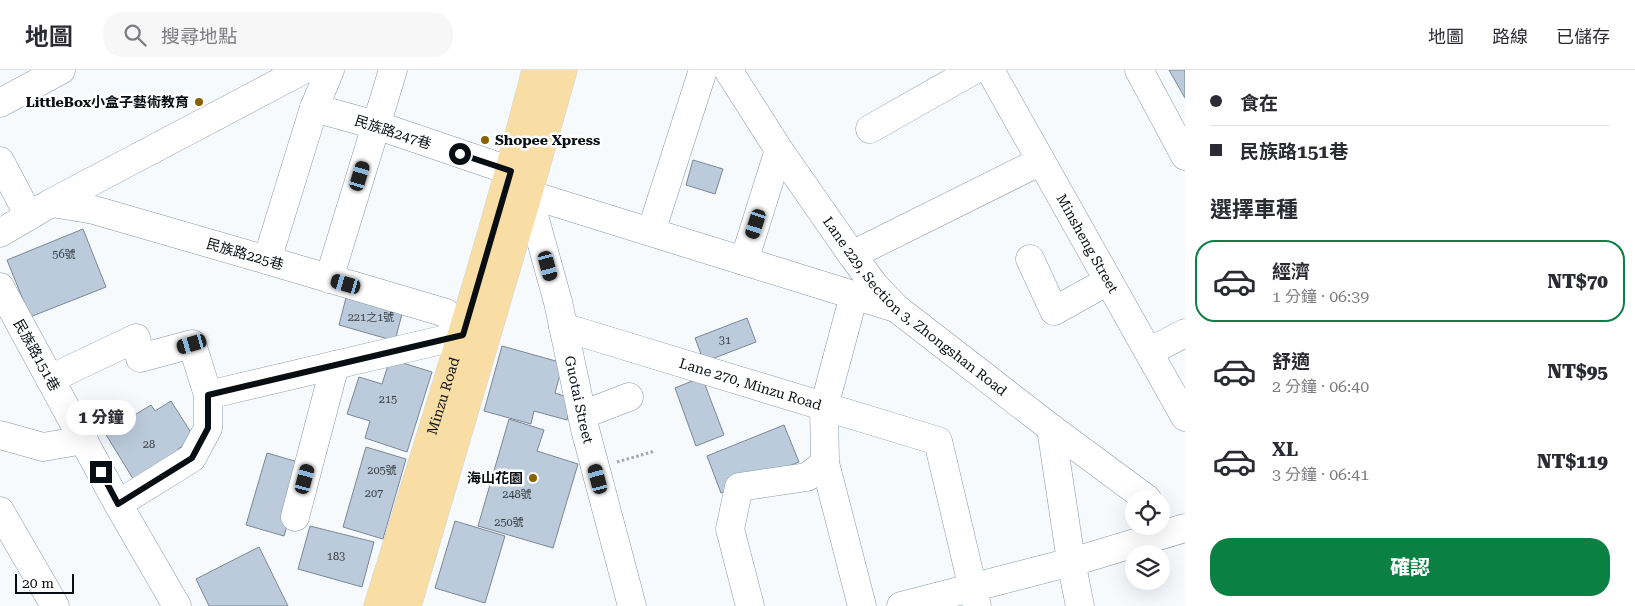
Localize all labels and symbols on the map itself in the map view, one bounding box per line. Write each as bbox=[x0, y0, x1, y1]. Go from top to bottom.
place label: LittleBox小盒子藝術教育 bbox=[26, 94, 189, 110]
marker: LittleBox小盒子藝術教育 bbox=[193, 96, 205, 108]
street label: 民族路247巷 bbox=[353, 112, 433, 152]
place label: Shopee Xpress bbox=[495, 132, 600, 148]
marker: Shopee Xpress bbox=[479, 134, 491, 146]
route start bbox=[449, 143, 471, 165]
car bbox=[348, 159, 371, 193]
street label: Minsheng Street bbox=[1053, 191, 1122, 296]
car bbox=[744, 207, 767, 241]
street label: Lane 229, Section 3, Zhongshan Road bbox=[820, 214, 1010, 399]
street label: 民族路225巷 bbox=[205, 235, 285, 273]
house number: 56號 bbox=[52, 248, 76, 261]
car bbox=[536, 250, 559, 282]
car bbox=[329, 273, 362, 295]
house number: 221之1號 bbox=[348, 311, 394, 324]
street label: 民族路151巷 bbox=[11, 316, 63, 394]
car bbox=[175, 333, 208, 355]
house number: 31 bbox=[719, 334, 731, 347]
street label: Guotai Street bbox=[562, 354, 597, 445]
street label: Minzu Road bbox=[424, 355, 462, 437]
street label: Lane 270, Minzu Road bbox=[677, 355, 824, 413]
house number: 215 bbox=[379, 393, 397, 406]
callout: 1 分鐘 bbox=[66, 400, 136, 434]
house number: 28 bbox=[143, 438, 155, 451]
route end bbox=[90, 461, 112, 483]
car bbox=[293, 463, 316, 495]
car bbox=[586, 463, 609, 495]
house number: 205號 bbox=[367, 464, 397, 477]
place label: 海山花園 bbox=[467, 470, 523, 486]
marker: 海山花園 bbox=[527, 472, 539, 484]
house number: 207 bbox=[365, 487, 383, 500]
house number: 248號 bbox=[502, 488, 532, 501]
house number: 250號 bbox=[494, 516, 524, 529]
house number: 183 bbox=[327, 550, 345, 563]
scale bar bbox=[15, 571, 74, 594]

